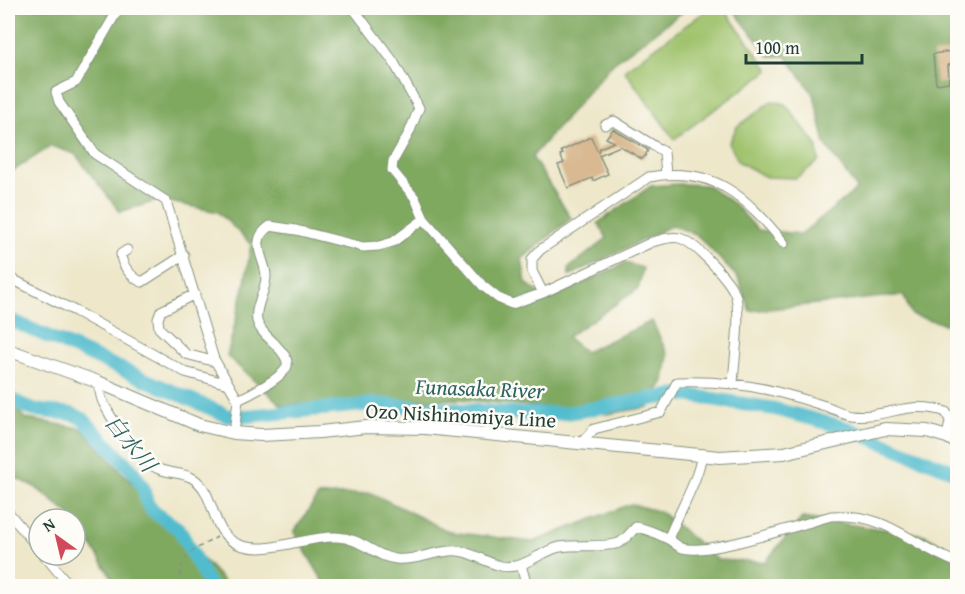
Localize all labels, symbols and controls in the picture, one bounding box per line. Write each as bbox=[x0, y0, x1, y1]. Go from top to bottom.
scale bar bbox=[746, 27, 862, 65]
text: 100 m bbox=[755, 34, 800, 61]
water label: Funasaka River bbox=[414, 370, 546, 406]
street label: Ozo Nishinomiya Line bbox=[365, 395, 557, 435]
water label: 白水川 bbox=[98, 407, 165, 480]
north arrow bbox=[27, 507, 87, 567]
text: N bbox=[37, 511, 60, 538]

